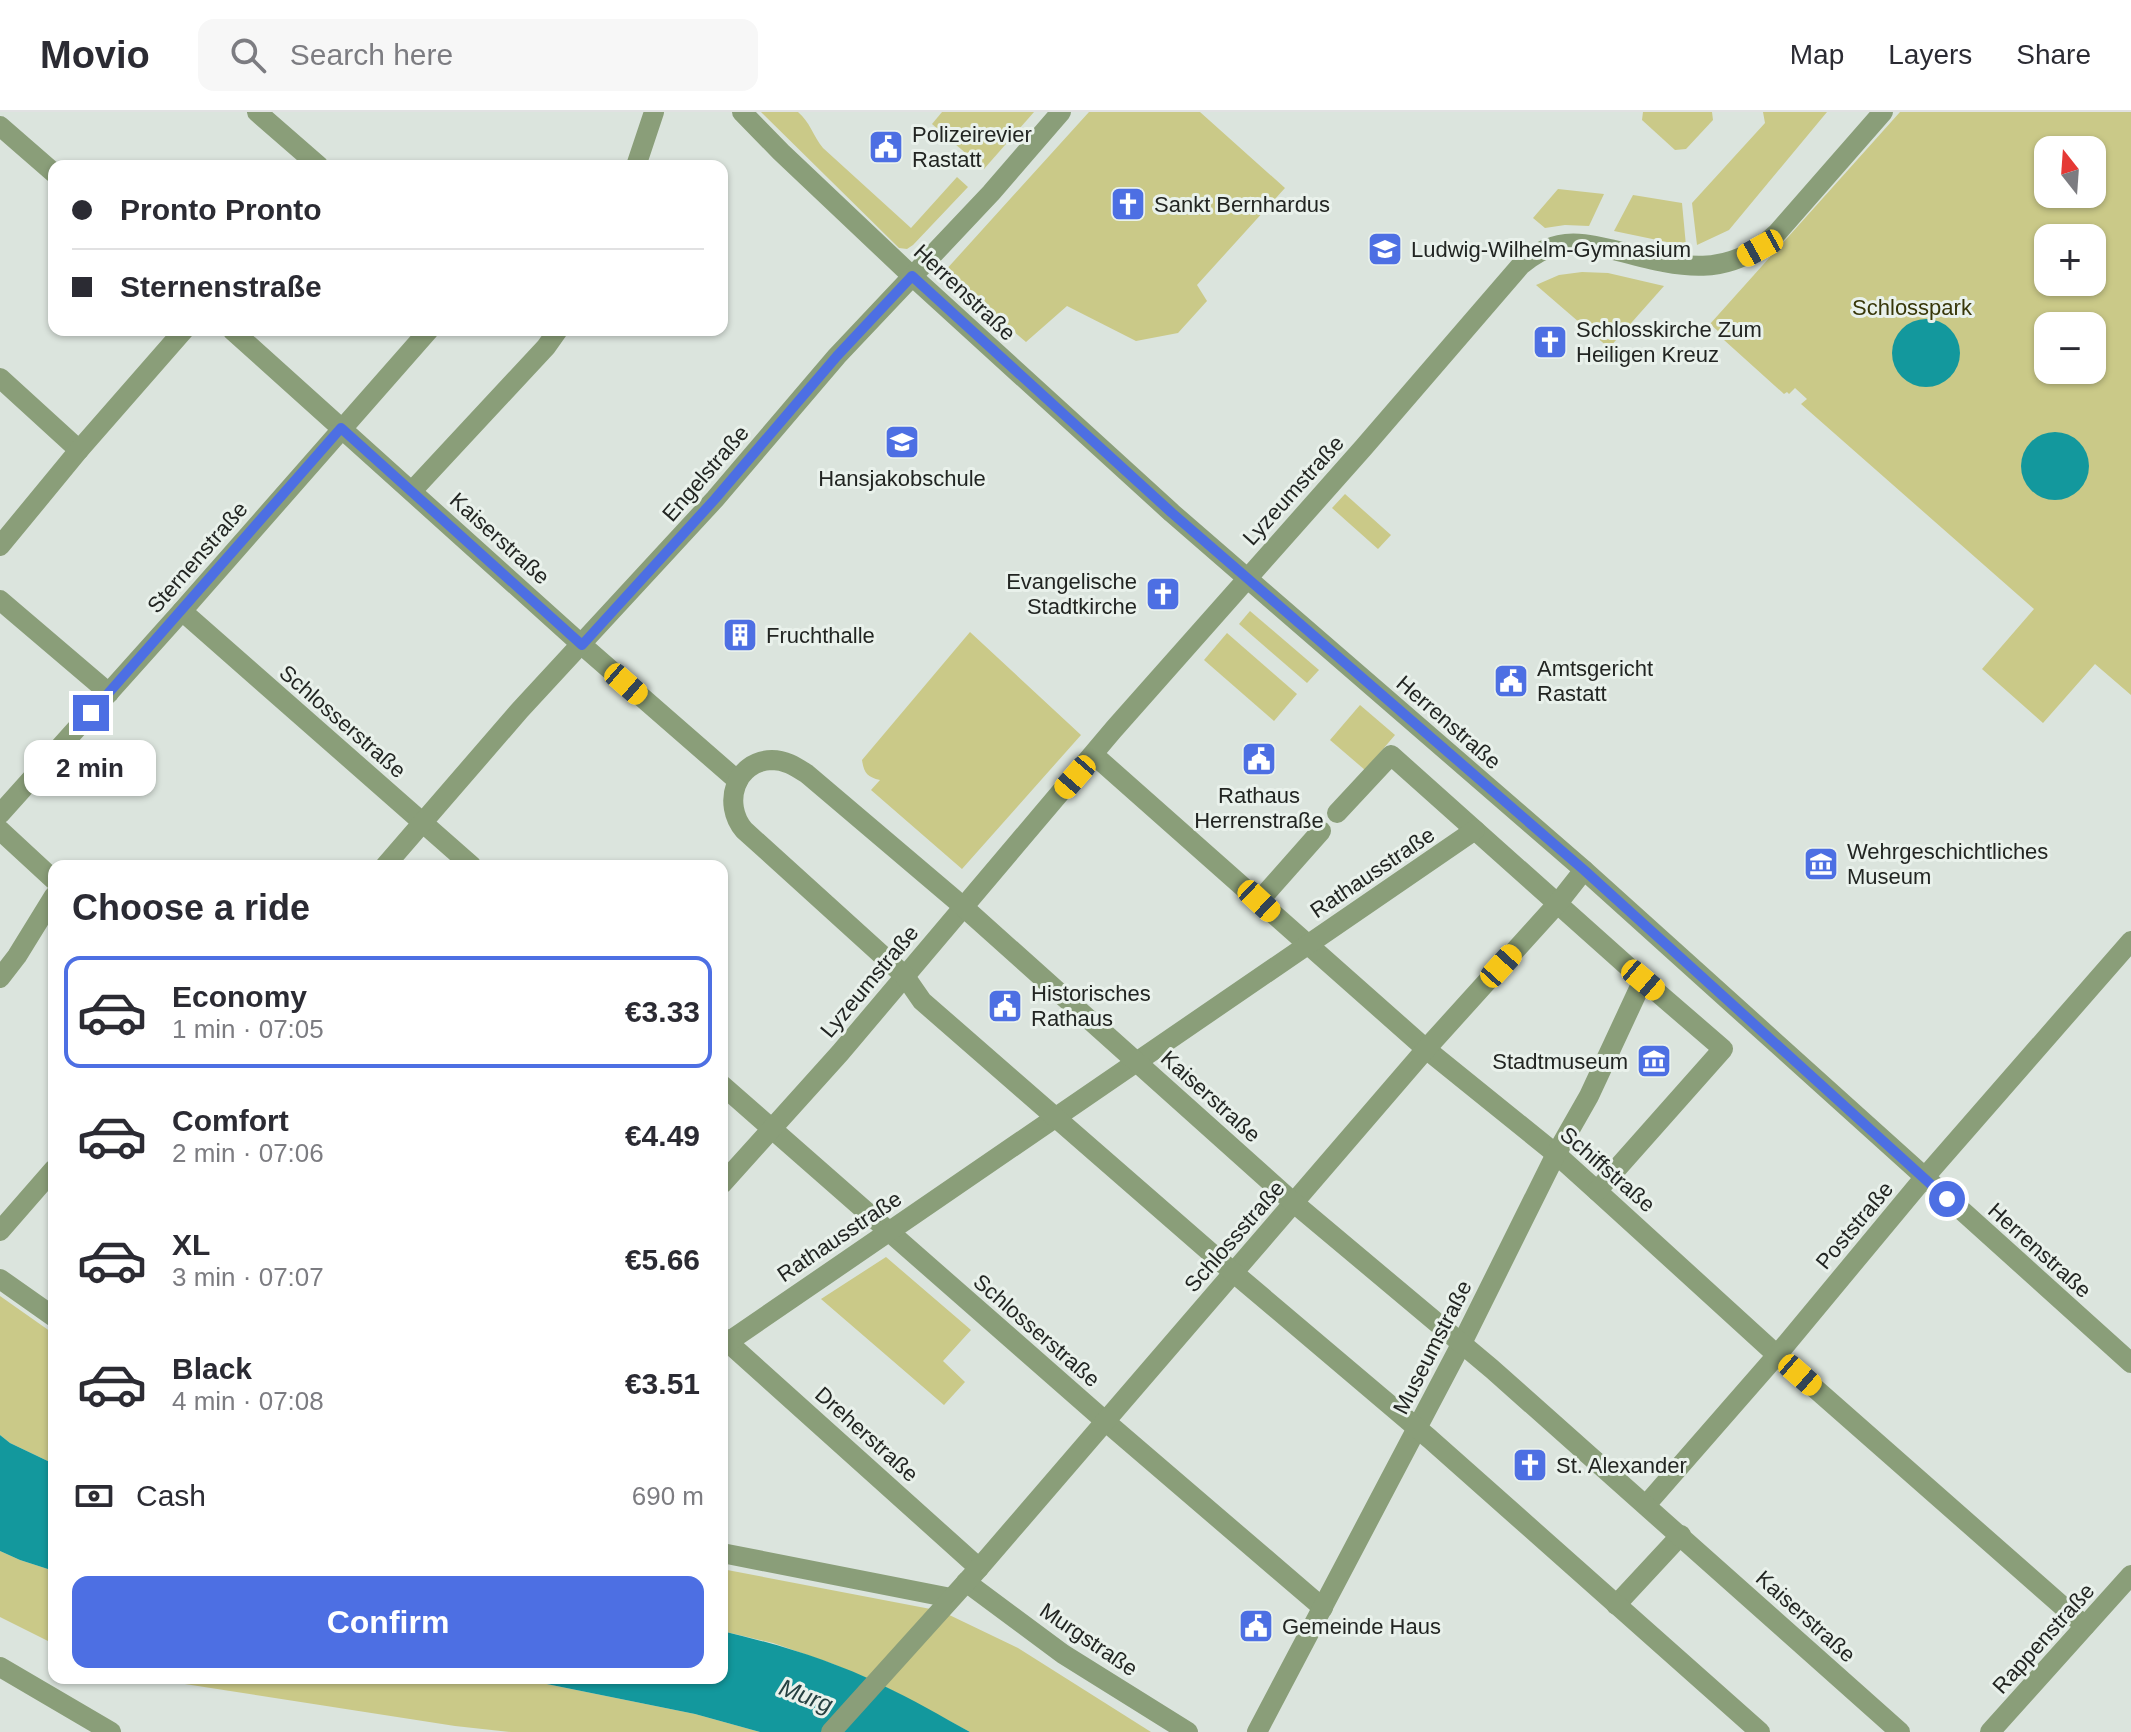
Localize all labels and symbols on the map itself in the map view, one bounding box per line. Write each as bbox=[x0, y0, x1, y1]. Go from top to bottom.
place label: Polizeirevier Rastatt bbox=[912, 122, 1032, 172]
public building icon: Polizeirevier Rastatt bbox=[867, 128, 905, 166]
north arrow bbox=[2034, 136, 2106, 208]
church icon: Sankt Bernhardus bbox=[1109, 185, 1147, 223]
place label: Sankt Bernhardus bbox=[1154, 192, 1330, 217]
car bbox=[1733, 226, 1787, 270]
school or university icon: Ludwig-Wilhelm-Gymnasium bbox=[1366, 230, 1404, 268]
place label: Ludwig-Wilhelm-Gymnasium bbox=[1411, 237, 1691, 262]
street label: Herrenstraße bbox=[909, 239, 1021, 346]
park label: Schlosspark bbox=[1852, 295, 1973, 320]
place label: Schlosskirche Zum Heiligen Kreuz bbox=[1576, 317, 1762, 367]
church icon: Schlosskirche Zum Heiligen Kreuz bbox=[1531, 323, 1569, 361]
street label: Engelstraße bbox=[657, 420, 754, 526]
school or university icon: Hansjakobschule bbox=[883, 423, 921, 461]
street label: Lyzeumstraße bbox=[1238, 430, 1349, 550]
place label: Hansjakobschule bbox=[818, 466, 986, 491]
street label: Kaiserstraße bbox=[445, 487, 554, 589]
street label: Sternenstraße bbox=[142, 497, 253, 618]
place label: Evangelische Stadtkirche bbox=[1006, 569, 1137, 619]
church icon: Evangelische Stadtkirche bbox=[1144, 575, 1182, 613]
building icon: Fruchthalle bbox=[721, 616, 759, 654]
place label: Fruchthalle bbox=[766, 623, 875, 648]
place label: Amtsgericht Rastatt bbox=[1537, 656, 1653, 706]
car bbox=[600, 659, 652, 709]
street label: Schlosserstraße bbox=[274, 660, 411, 783]
public building icon: Amtsgericht Rastatt bbox=[1492, 662, 1530, 700]
street label: Herrenstraße bbox=[1392, 670, 1506, 774]
route end bbox=[73, 695, 109, 731]
public building icon: Rathaus Herrenstraße bbox=[1240, 740, 1278, 778]
callout: 2 min bbox=[25, 741, 157, 797]
car bbox=[1050, 751, 1100, 803]
place label: Rathaus Herrenstraße bbox=[1194, 783, 1324, 833]
street label: Rathausstraße bbox=[1305, 822, 1439, 923]
place label: Wehrgeschichtliches Museum bbox=[1847, 839, 2048, 889]
museum icon: Wehrgeschichtliches Museum bbox=[1802, 845, 1840, 883]
car bbox=[1233, 876, 1285, 926]
street label: Lyzeumstraße bbox=[815, 920, 923, 1042]
car bbox=[1476, 940, 1526, 992]
car bbox=[1617, 955, 1669, 1005]
place label: Historisches Rathaus bbox=[1031, 981, 1151, 1031]
public building icon: Historisches Rathaus bbox=[986, 987, 1024, 1025]
museum icon: Stadtmuseum bbox=[1635, 1042, 1673, 1080]
street label: Kaiserstraße bbox=[1156, 1045, 1265, 1147]
place label: Stadtmuseum bbox=[1492, 1049, 1628, 1074]
street label: Schiffstraße bbox=[1555, 1122, 1660, 1217]
street label: Schlossstraße bbox=[1179, 1176, 1290, 1297]
street label: Poststraße bbox=[1811, 1177, 1898, 1274]
route start bbox=[1929, 1181, 1965, 1217]
street label: Rathausstraße bbox=[772, 1186, 906, 1287]
street label: Herrenstraße bbox=[1983, 1198, 2096, 1303]
street label: Schlosserstraße bbox=[968, 1269, 1105, 1392]
street label: Museumstraße bbox=[1388, 1276, 1477, 1418]
car bbox=[1774, 1350, 1826, 1400]
street label: Dreherstraße bbox=[810, 1382, 923, 1487]
church icon: St. Alexander bbox=[1511, 1446, 1549, 1484]
place label: St. Alexander bbox=[1556, 1453, 1687, 1478]
street label: Kaiserstraße bbox=[1751, 1565, 1860, 1667]
street label: Rappenstraße bbox=[1987, 1578, 2099, 1699]
street label: Murgstraße bbox=[1035, 1598, 1142, 1681]
public building icon: Gemeinde Haus bbox=[1237, 1607, 1275, 1645]
place label: Gemeinde Haus bbox=[1282, 1614, 1441, 1639]
water label: Murg bbox=[776, 1673, 837, 1718]

